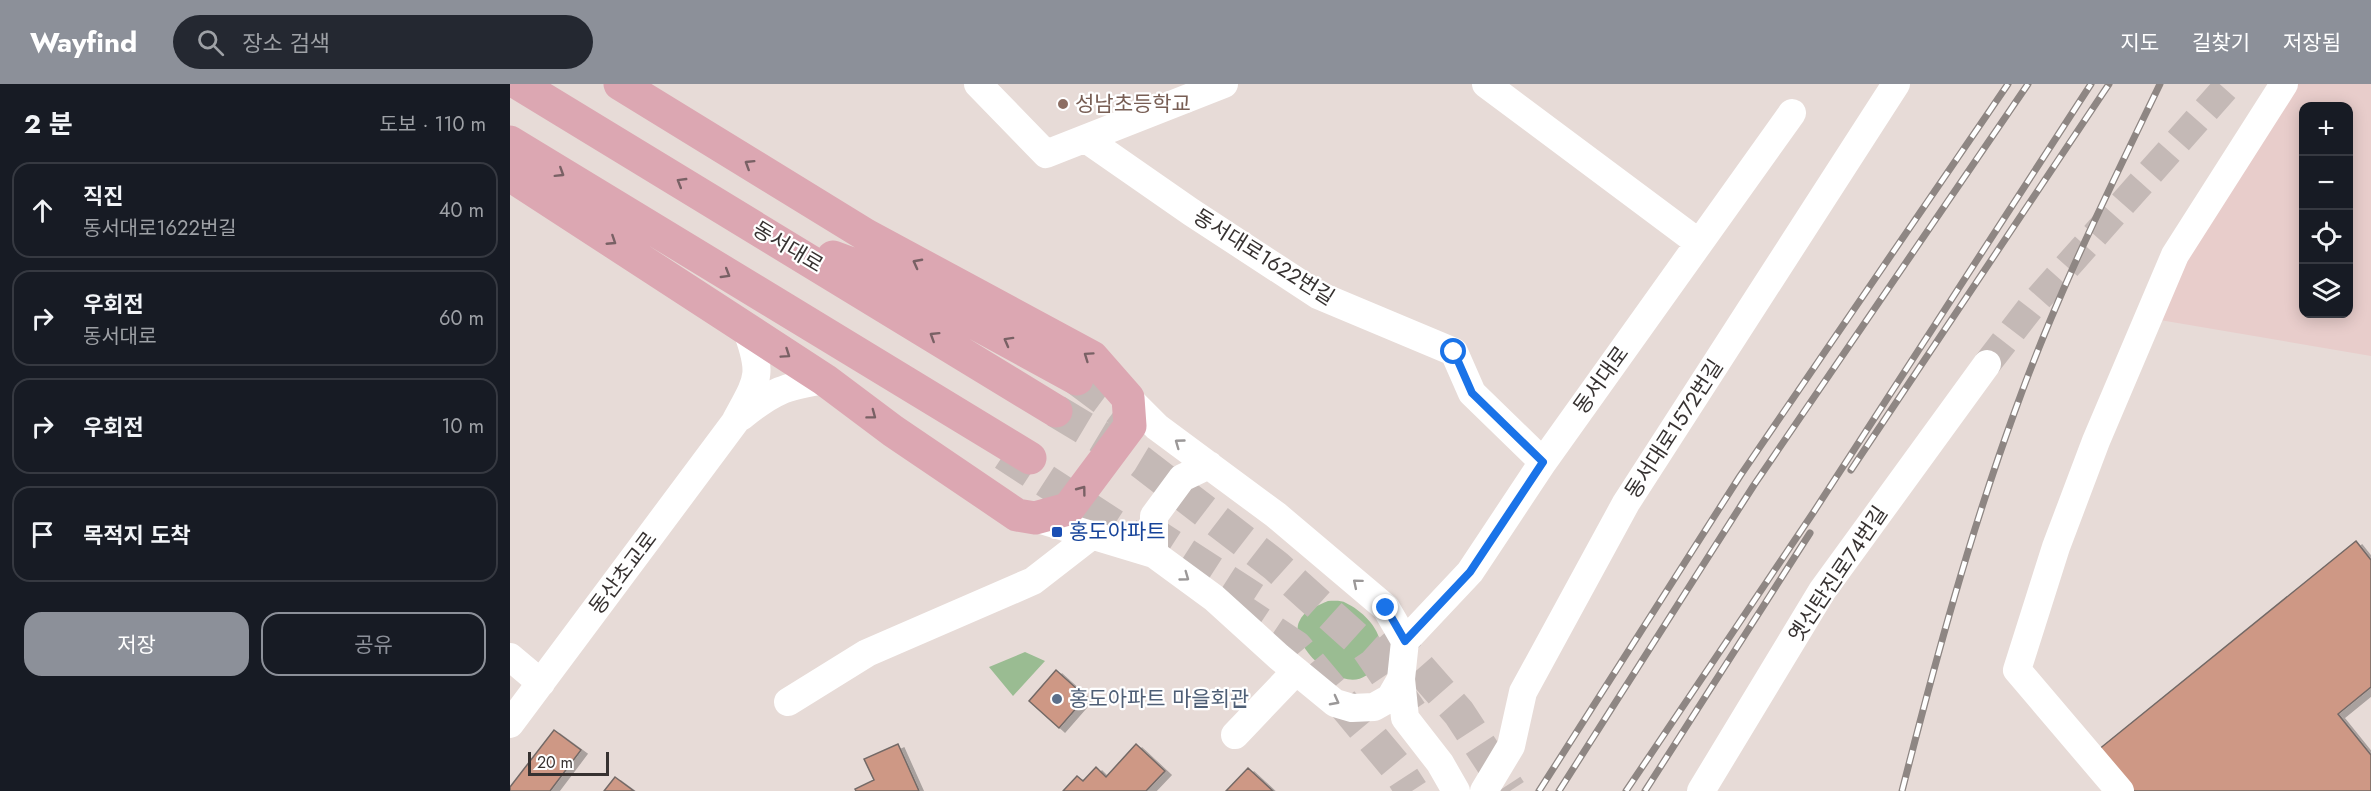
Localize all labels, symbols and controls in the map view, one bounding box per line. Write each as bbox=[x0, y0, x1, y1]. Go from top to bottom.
search box bbox=[173, 15, 593, 69]
text: Wayfind bbox=[30, 22, 137, 63]
icon: search bbox=[194, 26, 227, 59]
text: 장소 검색 bbox=[242, 27, 330, 59]
text: 지도 bbox=[2120, 28, 2159, 58]
text: 길찾기 bbox=[2192, 28, 2250, 58]
text: 저장됨 bbox=[2283, 28, 2341, 58]
place label: 성남초등학교 bbox=[1075, 89, 1191, 119]
marker: 성남초등학교 bbox=[1056, 97, 1070, 111]
map controls bbox=[2299, 102, 2353, 318]
button: + bbox=[2299, 102, 2353, 156]
text: 2 분 bbox=[24, 105, 73, 143]
text: 도보 · 110 m bbox=[380, 110, 486, 139]
button: − bbox=[2299, 156, 2353, 210]
one-way arrow bbox=[745, 159, 755, 171]
one-way arrow bbox=[554, 165, 564, 177]
one-way arrow bbox=[677, 178, 687, 190]
text: 직진 bbox=[83, 180, 123, 212]
icon: ahead bbox=[26, 194, 59, 227]
text: 40 m bbox=[439, 196, 484, 225]
street label: 동서대로1622번길 bbox=[1188, 202, 1340, 312]
button: locate bbox=[2299, 210, 2353, 264]
text: 동서대로1622번길 bbox=[83, 214, 237, 243]
street label: 동서대로 bbox=[747, 214, 829, 280]
one-way arrow bbox=[606, 233, 616, 245]
one-way arrow bbox=[913, 259, 923, 270]
button: layers bbox=[2299, 264, 2353, 318]
one-way arrow bbox=[720, 267, 730, 279]
text: 우회전 bbox=[83, 288, 144, 320]
icon: right bbox=[26, 302, 59, 335]
text: 60 m bbox=[439, 304, 484, 333]
text: 동서대로 bbox=[83, 322, 157, 351]
one-way arrow bbox=[930, 332, 940, 344]
one-way arrow bbox=[1003, 337, 1014, 348]
route start bbox=[1440, 338, 1466, 364]
street label: 동서대로 bbox=[1566, 340, 1636, 420]
one-way arrow bbox=[779, 347, 790, 358]
one-way arrow bbox=[1084, 352, 1095, 363]
street label: 동서대로1572번길 bbox=[1618, 354, 1730, 504]
one-way arrow bbox=[865, 408, 876, 419]
icon: right bbox=[26, 410, 59, 443]
text: 우회전 bbox=[83, 411, 144, 443]
text: 10 m bbox=[441, 412, 484, 441]
one-way arrow bbox=[1174, 439, 1185, 450]
one-way arrow bbox=[1075, 485, 1086, 496]
street label: 옛신탄진로74번길 bbox=[1781, 500, 1895, 648]
place label: 홍도아파트 bbox=[1069, 517, 1166, 547]
icon: arrive bbox=[26, 518, 59, 551]
text: 목적지 도착 bbox=[83, 519, 191, 551]
street label: 동산초교로 bbox=[582, 525, 664, 621]
marker: 홍도아파트 bbox=[1050, 525, 1064, 539]
one-way arrow bbox=[1179, 570, 1190, 581]
one-way arrow bbox=[1353, 579, 1364, 590]
route end bbox=[1372, 594, 1398, 620]
button: 저장 bbox=[24, 612, 249, 676]
button: 공유 bbox=[261, 612, 486, 676]
place label: 홍도아파트 마을회관 bbox=[1069, 684, 1249, 714]
marker: 홍도아파트 마을회관 bbox=[1050, 692, 1064, 706]
one-way arrow bbox=[1329, 694, 1339, 705]
scale bar bbox=[528, 749, 609, 776]
text: 20 m bbox=[537, 751, 573, 774]

